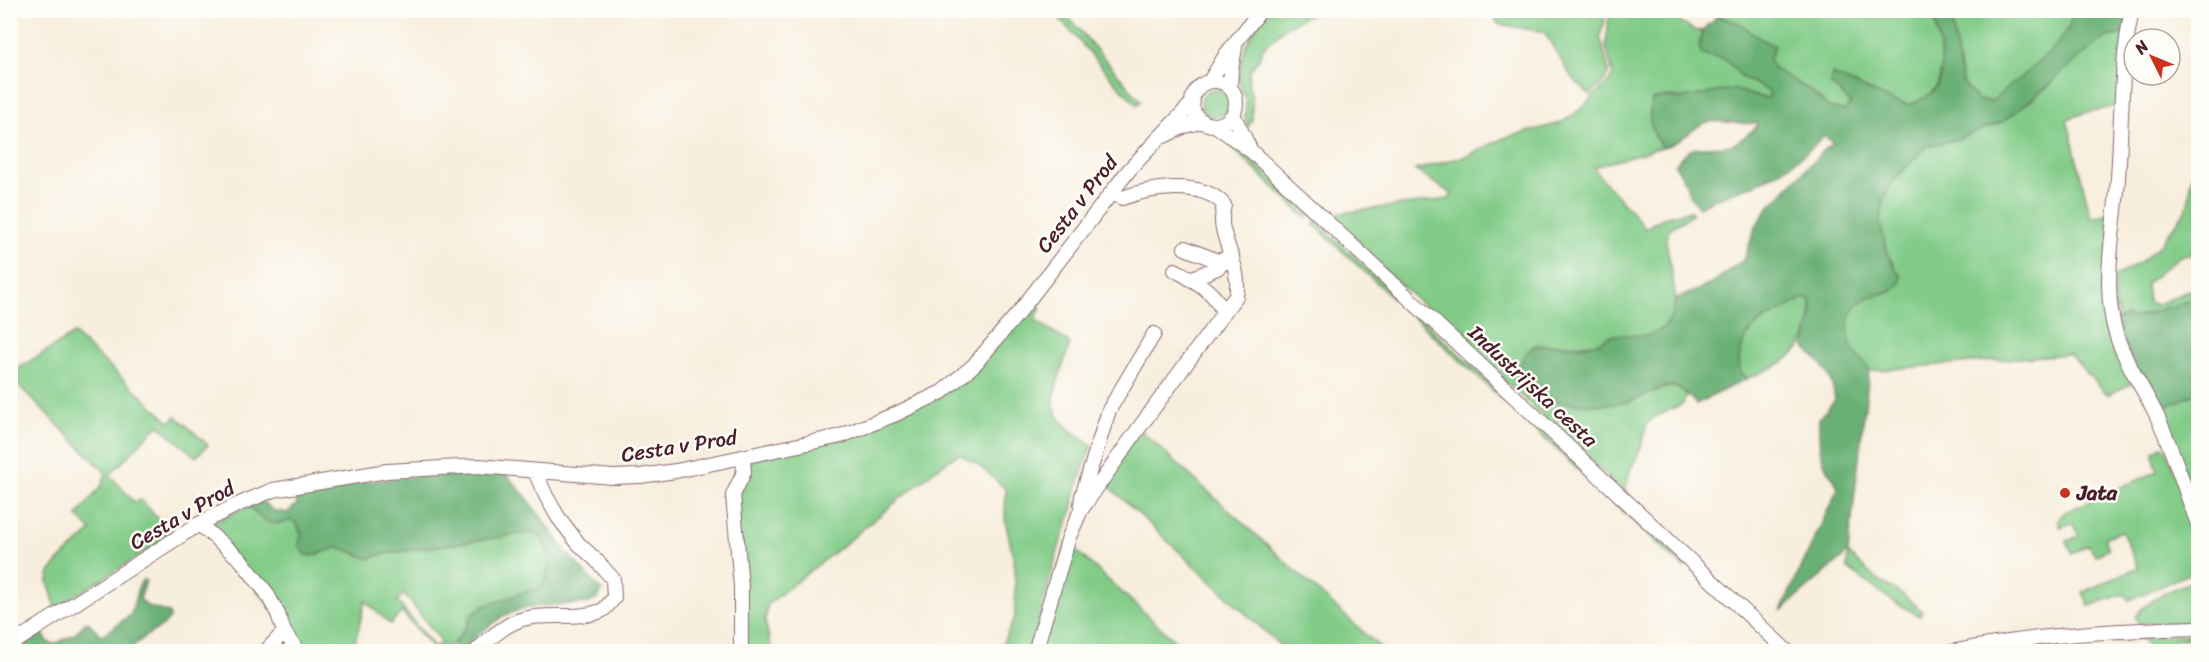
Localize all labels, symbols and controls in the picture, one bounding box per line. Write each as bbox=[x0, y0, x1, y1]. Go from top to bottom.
north arrow bbox=[2122, 27, 2182, 87]
text: N bbox=[2126, 33, 2156, 62]
street label: Cesta v Prod bbox=[1026, 145, 1129, 262]
street label: Industrijska cesta bbox=[1458, 314, 1608, 457]
street label: Cesta v Prod bbox=[618, 418, 742, 474]
street label: Cesta v Prod bbox=[122, 468, 244, 561]
place label: Jata bbox=[2076, 474, 2119, 512]
marker: Jata bbox=[2058, 486, 2072, 500]

